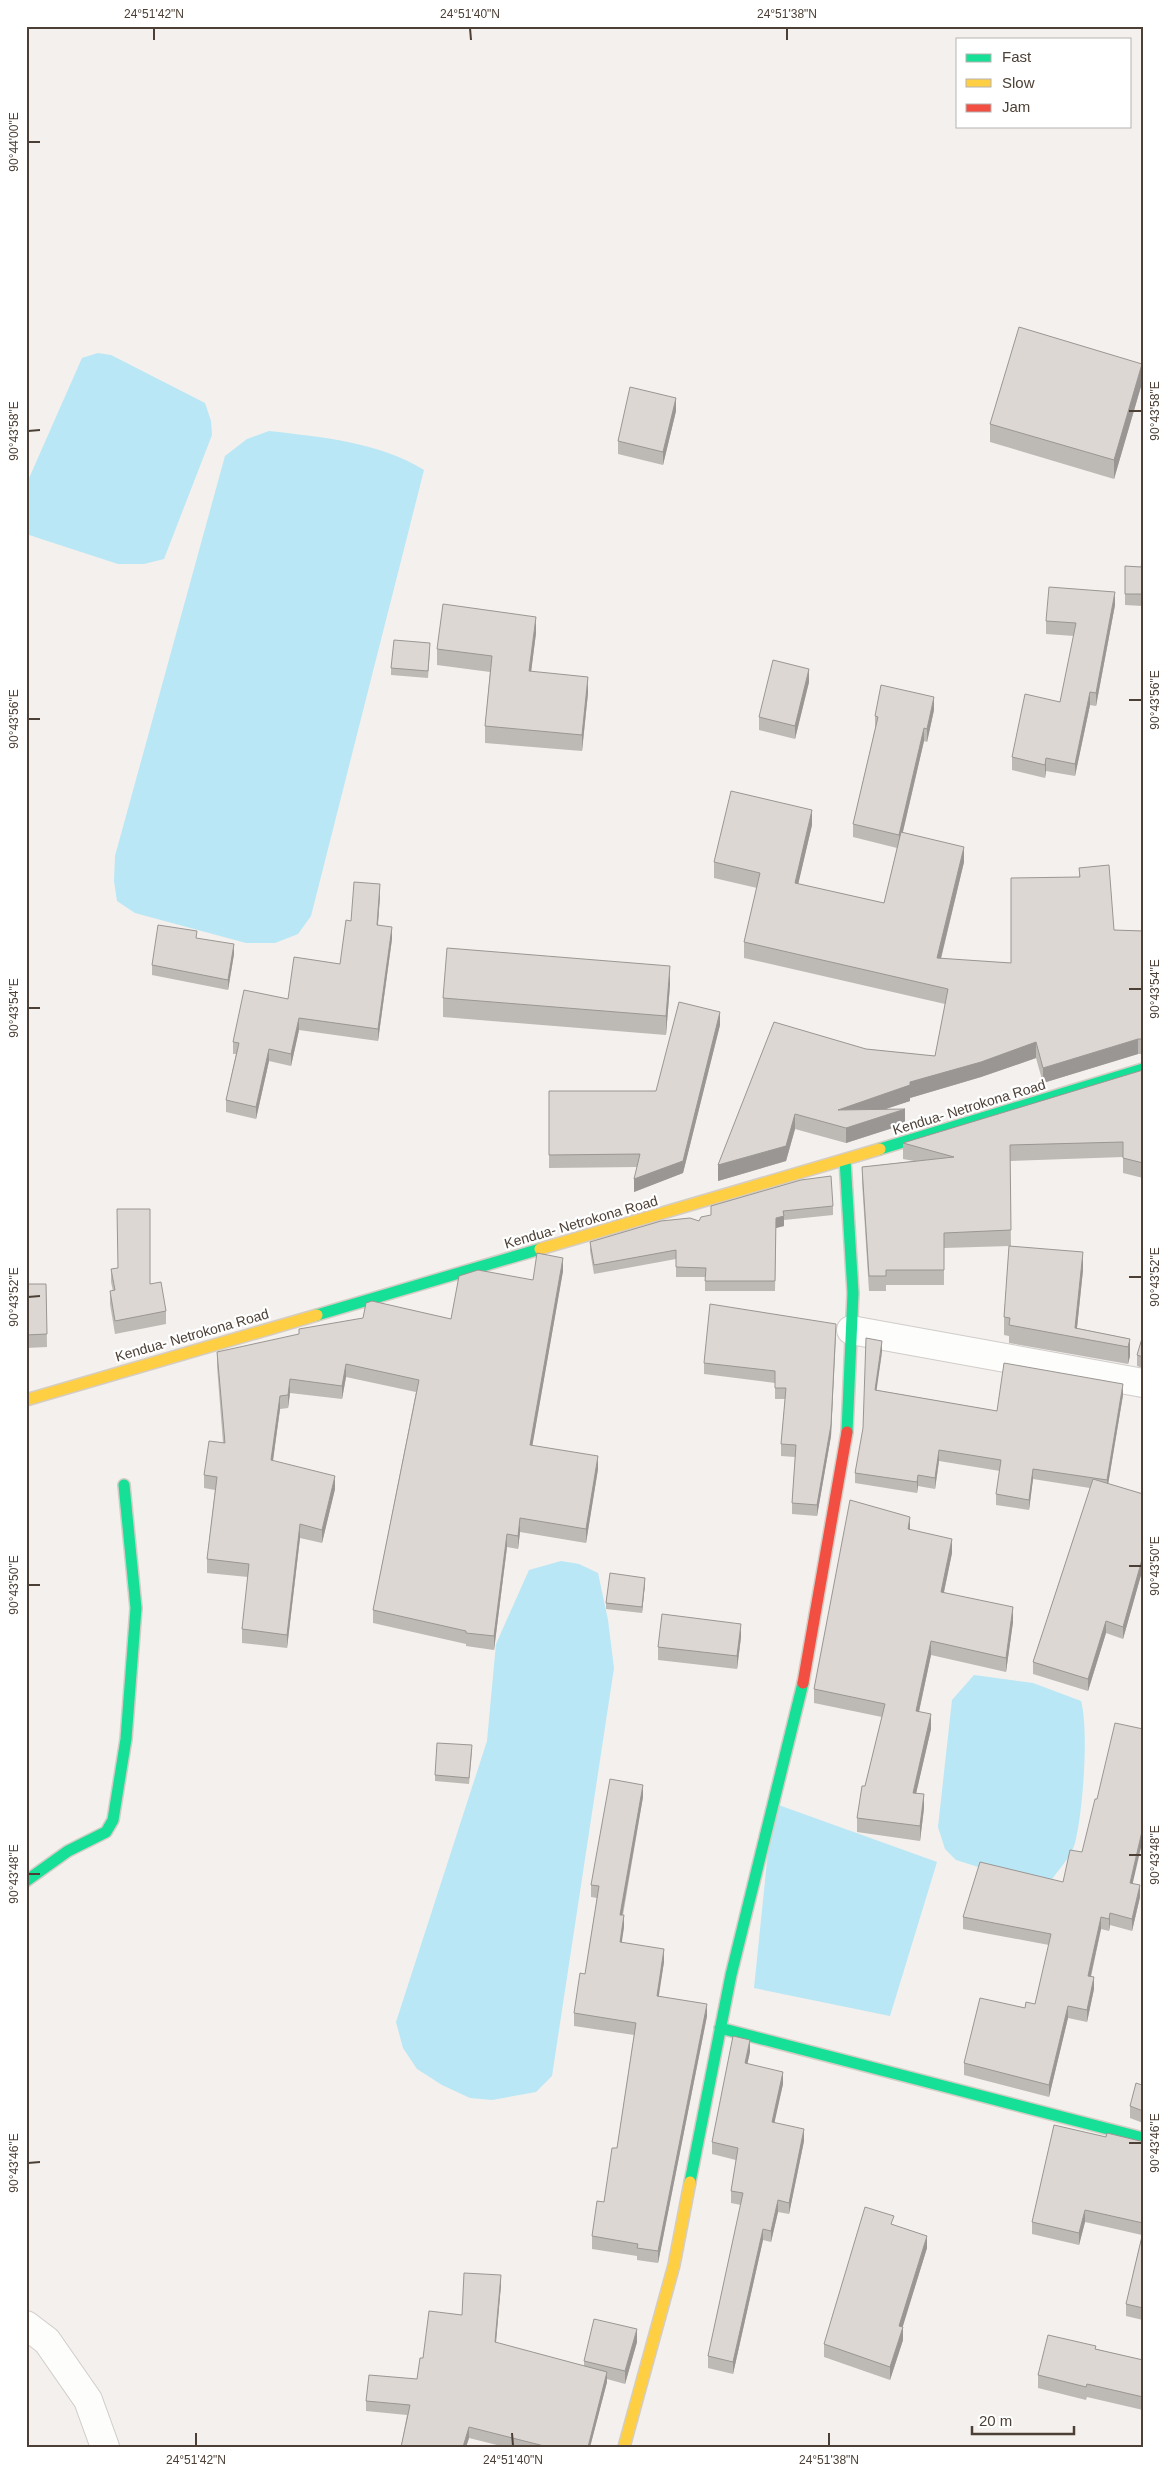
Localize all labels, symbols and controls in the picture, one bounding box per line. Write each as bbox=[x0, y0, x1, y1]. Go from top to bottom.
text: 24°51'42"N bbox=[124, 7, 184, 21]
text: 24°51'40"N bbox=[440, 7, 500, 21]
text: 24°51'38"N bbox=[757, 7, 817, 21]
legend bbox=[956, 38, 1132, 128]
text: Fast bbox=[1002, 48, 1032, 65]
text: Slow bbox=[1002, 74, 1035, 91]
text: Jam bbox=[1002, 98, 1030, 115]
text: 90°44'00"E bbox=[7, 112, 21, 172]
text: 90°43'58"E bbox=[1148, 381, 1162, 441]
text: 90°43'58"E bbox=[7, 401, 21, 461]
text: 90°43'56"E bbox=[1148, 670, 1162, 730]
text: 90°43'56"E bbox=[7, 689, 21, 749]
text: 90°43'54"E bbox=[1148, 959, 1162, 1019]
text: 90°43'54"E bbox=[7, 978, 21, 1038]
street label: Kendua- Netrokona Road bbox=[891, 1076, 1047, 1138]
street label: Kendua- Netrokona Road bbox=[502, 1192, 660, 1252]
text: 90°43'52"E bbox=[1148, 1247, 1162, 1307]
text: 90°43'52"E bbox=[7, 1267, 21, 1327]
street label: Kendua- Netrokona Road bbox=[113, 1305, 271, 1365]
text: 90°43'50"E bbox=[1148, 1536, 1162, 1596]
text: 90°43'50"E bbox=[7, 1555, 21, 1615]
text: 90°43'48"E bbox=[1148, 1825, 1162, 1885]
text: 90°43'48"E bbox=[7, 1844, 21, 1904]
text: 90°43'46"E bbox=[1148, 2113, 1162, 2173]
text: 90°43'46"E bbox=[7, 2133, 21, 2193]
scale bar bbox=[972, 2403, 1074, 2435]
text: 20 m bbox=[979, 2412, 1012, 2429]
text: 24°51'42"N bbox=[166, 2453, 226, 2467]
text: 24°51'40"N bbox=[483, 2453, 543, 2467]
text: 24°51'38"N bbox=[799, 2453, 859, 2467]

